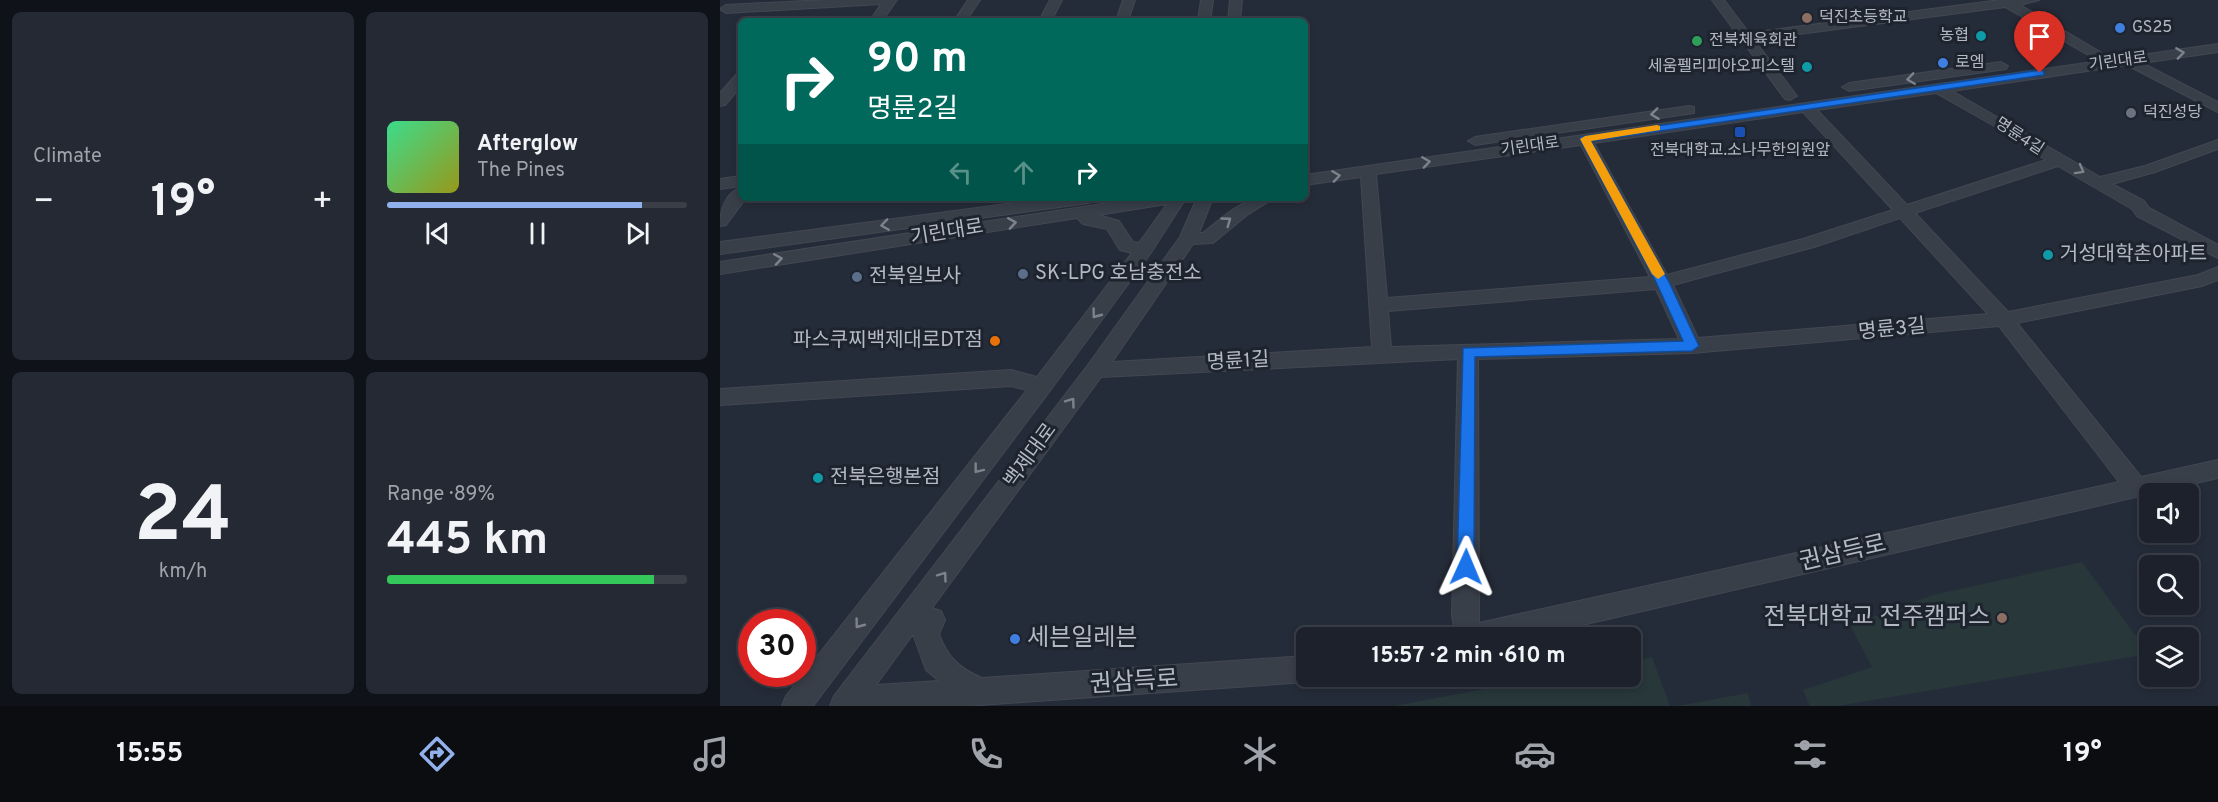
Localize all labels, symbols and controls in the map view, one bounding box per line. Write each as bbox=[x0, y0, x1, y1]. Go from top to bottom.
place label: 덕진초등학교 bbox=[1819, 8, 1907, 28]
marker: 덕진초등학교 bbox=[1800, 11, 1814, 25]
pin bbox=[2014, 11, 2065, 73]
place label: GS25 bbox=[2132, 18, 2172, 38]
icon: arrive bbox=[2023, 20, 2056, 53]
marker: GS25 bbox=[2113, 21, 2127, 35]
place label: 농협 bbox=[1940, 26, 1969, 46]
marker: 농협 bbox=[1974, 29, 1988, 43]
place label: 전북체육회관 bbox=[1709, 31, 1798, 51]
text: 90 m bbox=[867, 34, 968, 87]
marker: 전북체육회관 bbox=[1690, 34, 1704, 48]
icon: right bbox=[768, 42, 846, 120]
street label: 기린대로 bbox=[2087, 48, 2149, 76]
one-way arrow bbox=[2175, 48, 2184, 60]
place label: 로엠 bbox=[1955, 53, 1984, 73]
marker: 로엠 bbox=[1936, 56, 1950, 70]
place label: 세움펠리피아오피스텔 bbox=[1648, 57, 1795, 77]
marker: 세움펠리피아오피스텔 bbox=[1800, 60, 1814, 74]
one-way arrow bbox=[1906, 72, 1915, 84]
text: 명륜2길 bbox=[867, 93, 958, 127]
place label: 덕진성당 bbox=[2143, 103, 2202, 123]
marker: 덕진성당 bbox=[2124, 106, 2138, 120]
one-way arrow bbox=[1650, 108, 1660, 120]
street label: 명륜4길 bbox=[1991, 114, 2047, 160]
marker: 전북대학교.소나무한의원앞 bbox=[1733, 125, 1747, 139]
text: Afterglow bbox=[477, 131, 578, 158]
street label: 기린대로 bbox=[1499, 133, 1561, 161]
place label: 전북대학교.소나무한의원앞 bbox=[1650, 141, 1830, 161]
text: Climate bbox=[33, 144, 102, 170]
icon: left bbox=[944, 156, 977, 189]
icon: ahead bbox=[1007, 156, 1040, 189]
icon: right bbox=[1070, 156, 1103, 189]
one-way arrow bbox=[1421, 157, 1430, 169]
text: The Pines bbox=[477, 158, 565, 184]
one-way arrow bbox=[2074, 163, 2084, 174]
one-way arrow bbox=[1332, 170, 1341, 182]
text: 19° bbox=[151, 175, 215, 232]
text: − bbox=[33, 182, 54, 224]
text: + bbox=[312, 182, 333, 224]
street label: 기린대로 bbox=[909, 214, 985, 252]
icon: previous bbox=[421, 217, 454, 250]
icon: pause bbox=[521, 217, 554, 250]
icon: next bbox=[621, 217, 654, 250]
one-way arrow bbox=[1220, 217, 1231, 228]
one-way arrow bbox=[1007, 218, 1017, 230]
one-way arrow bbox=[880, 219, 890, 231]
place label: 거성대학촌아파트 bbox=[2060, 242, 2207, 268]
marker: 거성대학촌아파트 bbox=[2041, 248, 2055, 262]
one-way arrow bbox=[772, 253, 782, 266]
place label: SK-LPG 호남충전소 bbox=[1035, 261, 1202, 287]
place label: 전북일보사 bbox=[869, 264, 961, 290]
marker: SK-LPG 호남충전소 bbox=[1016, 267, 1030, 281]
marker: 전북일보사 bbox=[850, 270, 864, 284]
one-way arrow bbox=[1092, 307, 1103, 318]
street label: 명륜3길 bbox=[1857, 314, 1927, 346]
place label: 파스쿠찌백제대로DT점 bbox=[793, 328, 983, 354]
marker: 파스쿠찌백제대로DT점 bbox=[988, 334, 1002, 348]
street label: 명륜1길 bbox=[1206, 347, 1270, 377]
one-way arrow bbox=[1064, 397, 1075, 408]
street label: 백제대로 bbox=[999, 419, 1063, 493]
one-way arrow bbox=[974, 463, 985, 474]
place label: 전북은행본점 bbox=[830, 465, 940, 491]
text: 24 bbox=[134, 470, 232, 569]
marker: 전북은행본점 bbox=[811, 471, 825, 485]
text: Range · 89% bbox=[387, 482, 495, 508]
map controls bbox=[2139, 483, 2199, 687]
button: sound bbox=[2139, 483, 2199, 543]
text: 445 km bbox=[387, 513, 548, 570]
street label: 권삼득로 bbox=[1797, 529, 1889, 579]
position arrow bbox=[1434, 535, 1498, 599]
button: search bbox=[2139, 555, 2199, 615]
text: km/h bbox=[159, 559, 207, 585]
one-way arrow bbox=[936, 571, 947, 582]
place label: 전북대학교 전주캠퍼스 bbox=[1764, 603, 1990, 633]
speed limit sign: 30 bbox=[738, 609, 816, 687]
marker: 전북대학교 전주캠퍼스 bbox=[1995, 611, 2009, 625]
one-way arrow bbox=[855, 617, 866, 628]
place label: 세븐일레븐 bbox=[1027, 624, 1137, 654]
button: layers bbox=[2139, 627, 2199, 687]
marker: 세븐일레븐 bbox=[1008, 632, 1022, 646]
text: 15:57 · 2 min · 610 m bbox=[1372, 643, 1565, 670]
street label: 권삼득로 bbox=[1089, 665, 1179, 701]
icon: directions bbox=[416, 733, 458, 775]
icon: music bbox=[690, 733, 732, 775]
icon: phone bbox=[965, 733, 1007, 775]
icon: climate bbox=[1239, 733, 1281, 775]
icon: car bbox=[1514, 733, 1556, 775]
icon: filters bbox=[1789, 733, 1831, 775]
text: 15:55 bbox=[116, 737, 183, 771]
text: 19° bbox=[2063, 737, 2102, 771]

